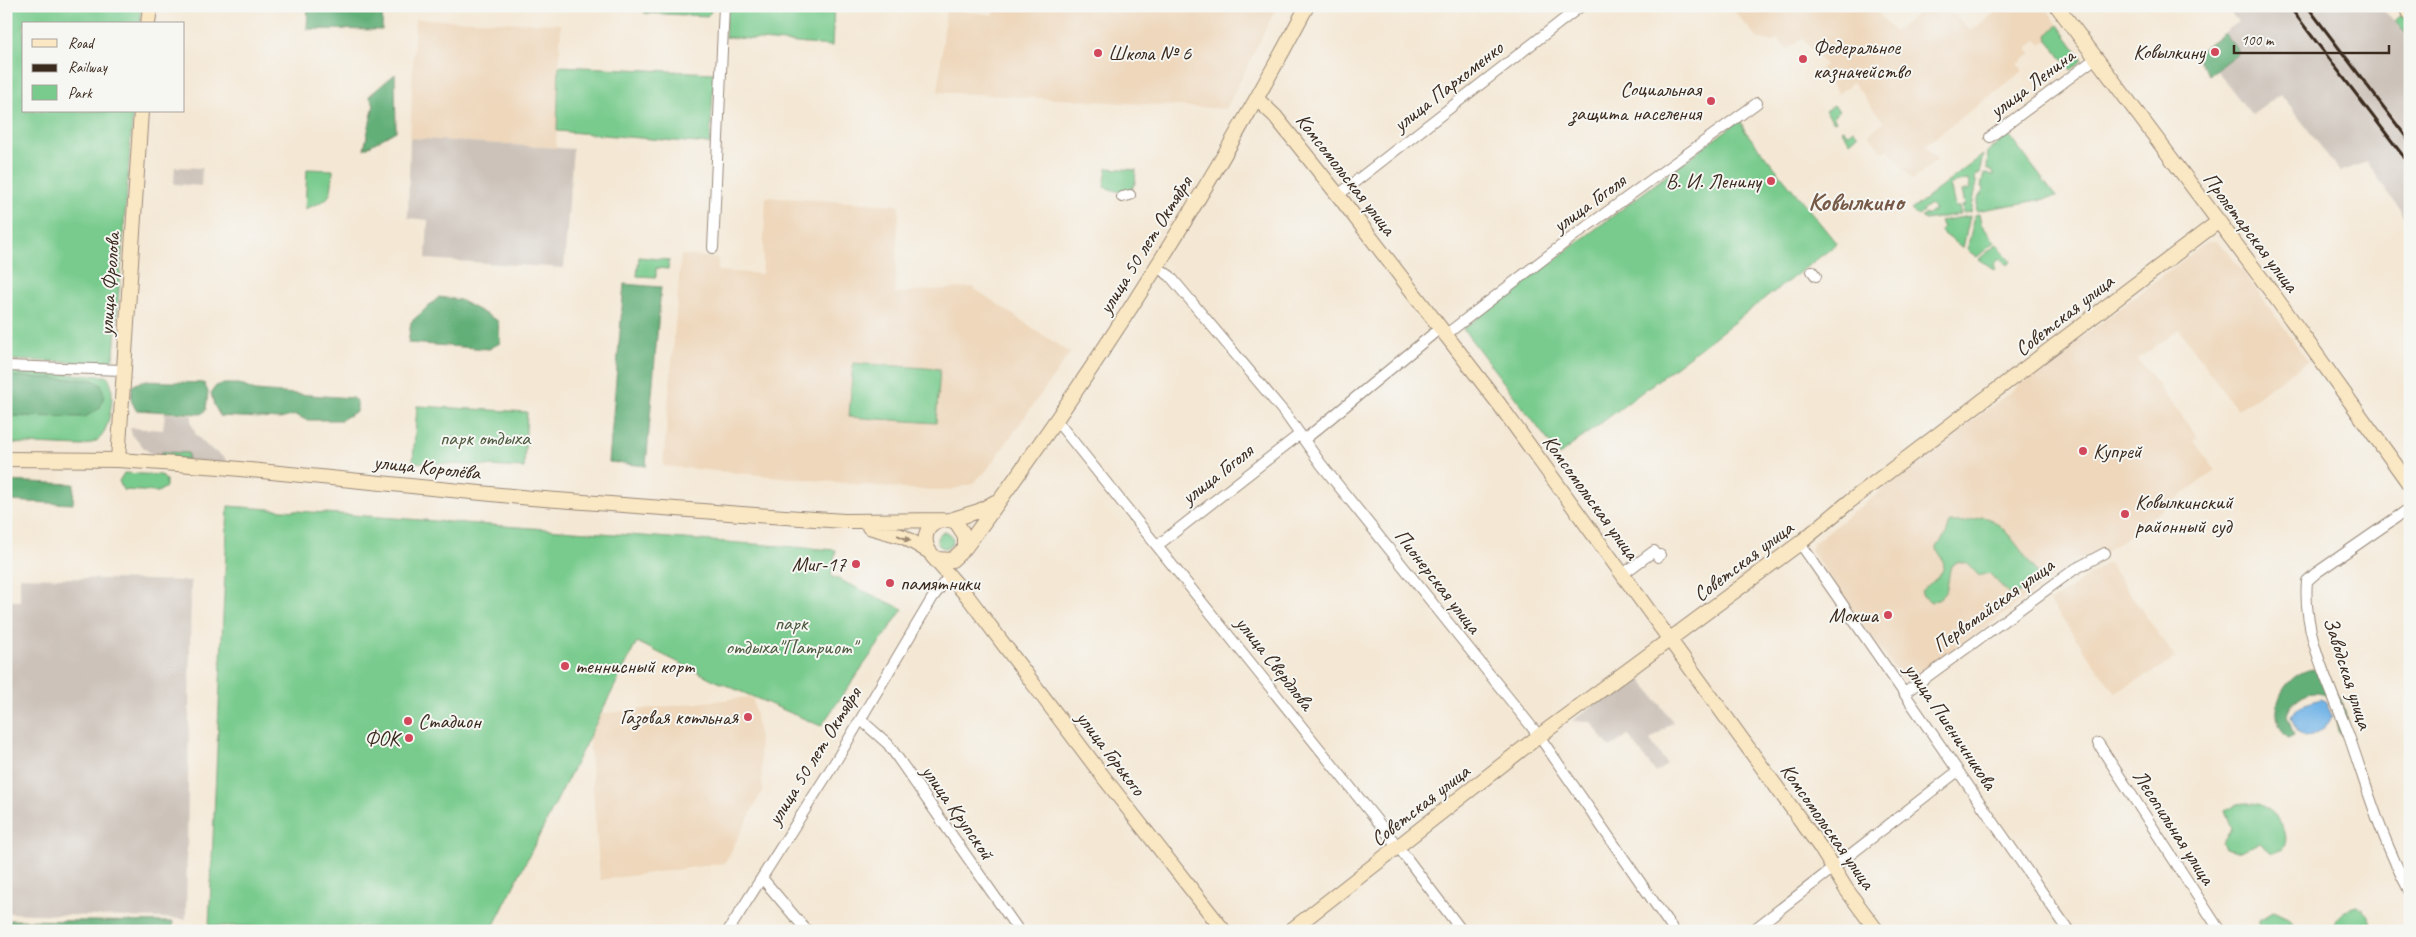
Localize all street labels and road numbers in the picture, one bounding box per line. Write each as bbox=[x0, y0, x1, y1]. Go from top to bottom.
street label: улица Пархоменко bbox=[1386, 34, 1510, 138]
street label: улица Ленина bbox=[1983, 41, 2082, 125]
street label: Комсомольская улица bbox=[1290, 108, 1403, 242]
street label: улица Гоголя bbox=[1546, 167, 1632, 239]
street label: Пролетарская улица bbox=[2197, 167, 2306, 298]
street label: улица 50 лет Октября bbox=[1091, 170, 1199, 320]
street label: улица Фролова bbox=[92, 229, 126, 338]
street label: Советская улица bbox=[2009, 267, 2120, 362]
street label: Комсомольская улица bbox=[1537, 430, 1646, 566]
street label: улица Гоголя bbox=[1174, 437, 1259, 511]
street label: улица Королёва bbox=[370, 448, 483, 486]
street label: Советская улица bbox=[1688, 514, 1800, 607]
street label: Пионерская улица bbox=[1389, 523, 1488, 640]
street label: Первомайская улица bbox=[1927, 551, 2060, 658]
street label: улица Свердлова bbox=[1229, 609, 1321, 717]
street label: Заводская улица bbox=[2318, 614, 2379, 734]
street label: улица Пшеничникова bbox=[1898, 656, 2004, 796]
street label: улица 50 лет Октября bbox=[760, 681, 868, 831]
street label: улица Горького bbox=[1069, 704, 1152, 802]
street label: Советская улица bbox=[1365, 757, 1476, 852]
street label: улица Крупской bbox=[915, 758, 1001, 866]
street label: Комсомольская улица bbox=[1775, 758, 1882, 895]
street label: Лесопильная улица bbox=[2127, 765, 2222, 891]

